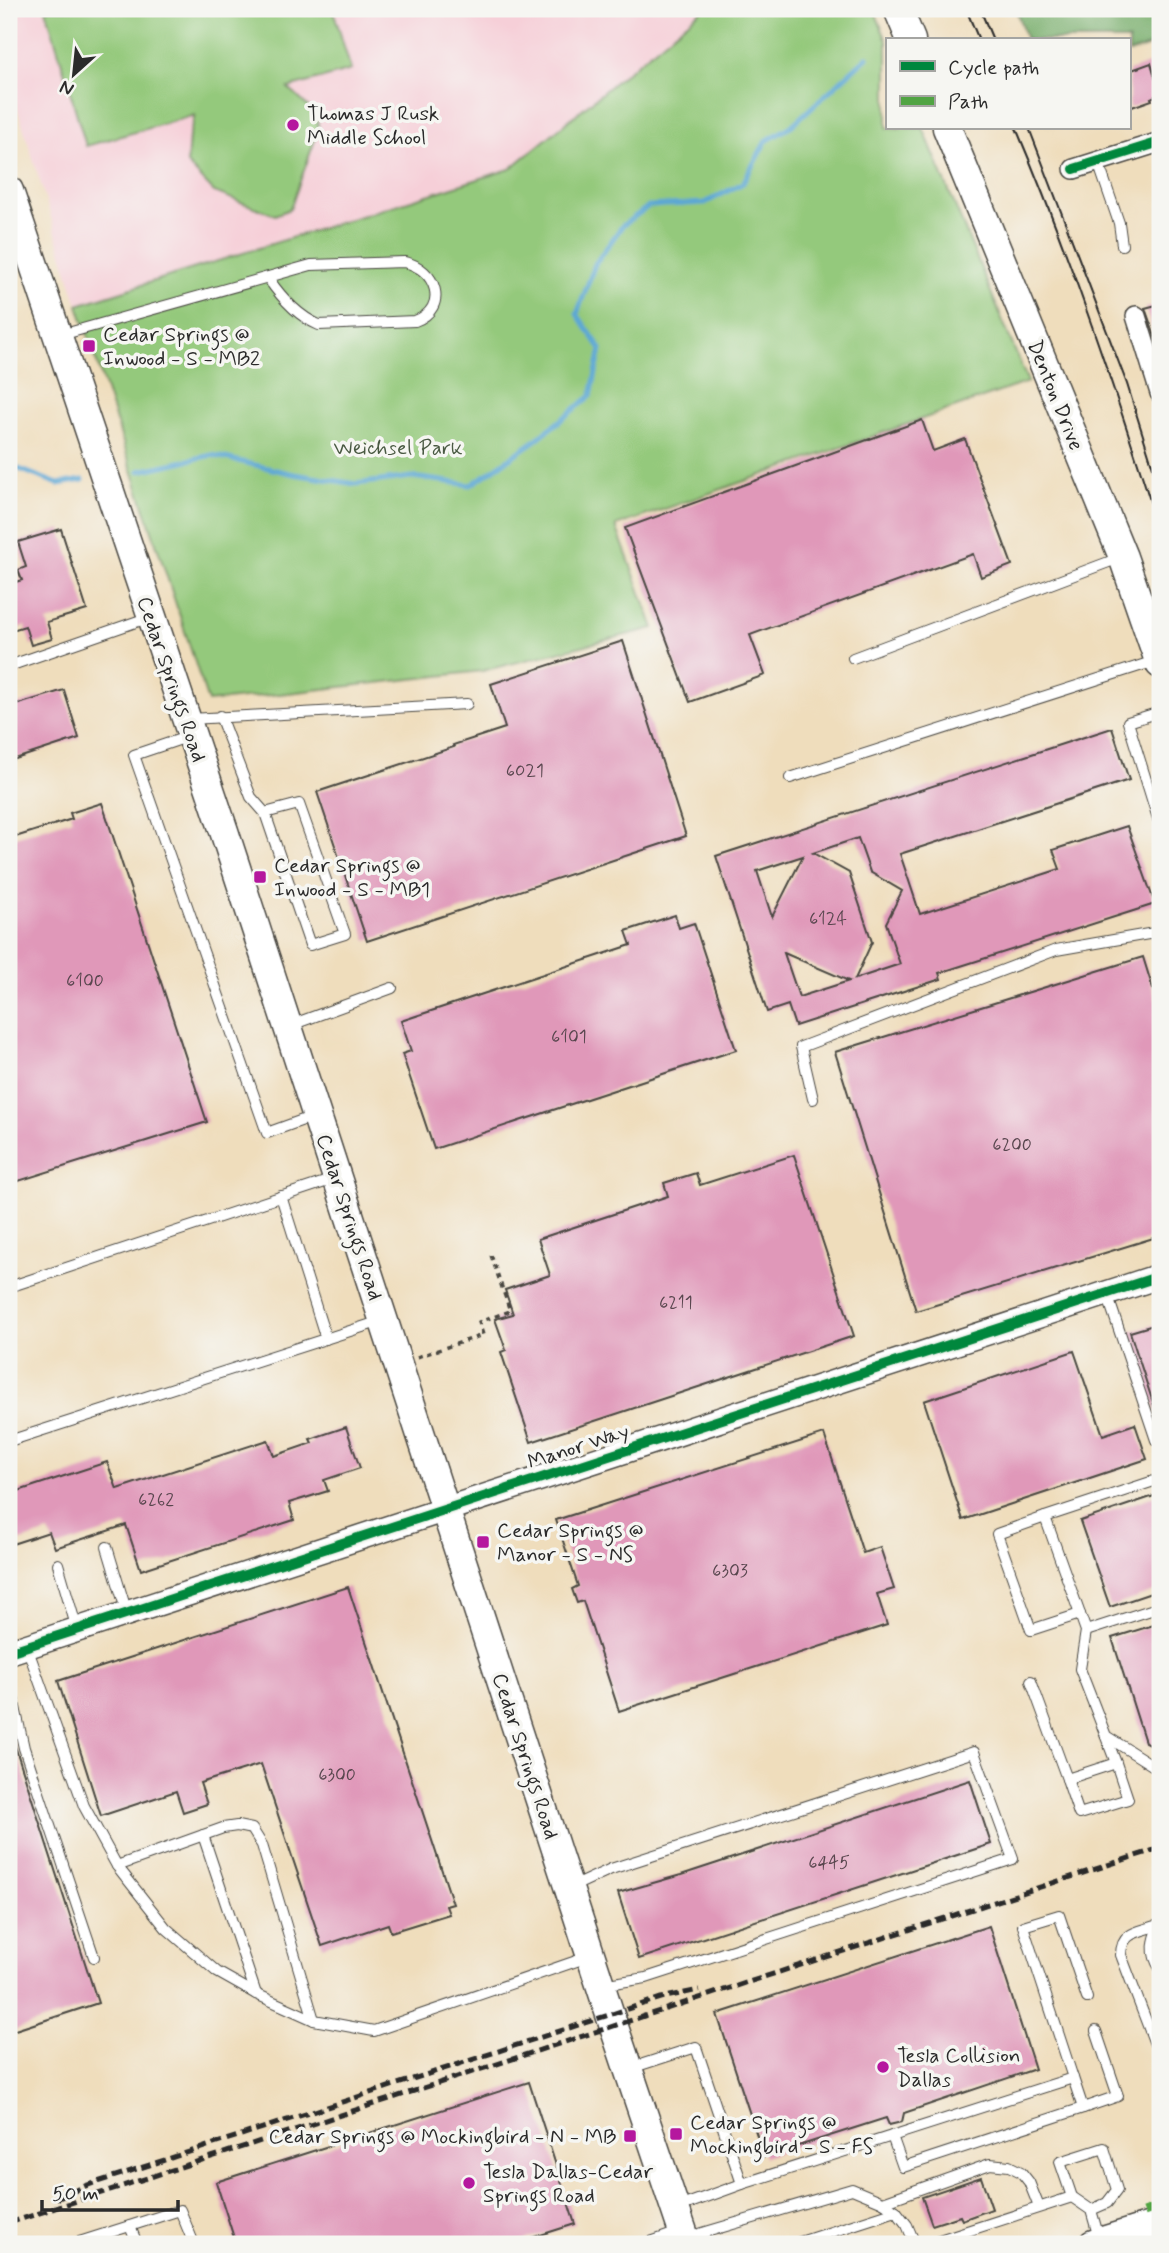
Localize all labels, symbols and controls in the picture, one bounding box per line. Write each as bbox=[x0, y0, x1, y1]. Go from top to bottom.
north arrow bbox=[38, 38, 108, 108]
legend bbox=[886, 38, 1130, 130]
text: Cycle path bbox=[948, 54, 1039, 82]
text: N bbox=[56, 74, 78, 102]
text: Path bbox=[948, 88, 988, 116]
place label: Thomas J Rusk Middle School bbox=[307, 100, 439, 152]
marker: Thomas J Rusk Middle School bbox=[285, 117, 301, 133]
place label: Cedar Springs @ Inwood - S - MB2 bbox=[103, 321, 260, 373]
street label: Denton Drive bbox=[1020, 336, 1090, 455]
marker: Cedar Springs @ Inwood - S - MB2 bbox=[81, 338, 97, 354]
park label: Weichsel Park bbox=[333, 434, 463, 462]
street label: Cedar Springs Road bbox=[128, 593, 213, 766]
house number: 6021 bbox=[506, 759, 544, 783]
place label: Cedar Springs @ Inwood - S - MB1 bbox=[274, 852, 430, 904]
marker: Cedar Springs @ Inwood - S - MB1 bbox=[252, 869, 268, 885]
house number: 6124 bbox=[809, 907, 847, 931]
house number: 6100 bbox=[66, 969, 104, 993]
house number: 6101 bbox=[551, 1025, 587, 1049]
street label: Cedar Springs Road bbox=[307, 1131, 389, 1305]
house number: 6200 bbox=[992, 1133, 1032, 1157]
house number: 6211 bbox=[659, 1291, 693, 1315]
street label: Manor Way bbox=[524, 1417, 633, 1477]
house number: 6262 bbox=[138, 1488, 174, 1512]
place label: Cedar Springs @ Manor - S - NS bbox=[497, 1517, 644, 1569]
marker: Cedar Springs @ Manor - S - NS bbox=[475, 1534, 491, 1550]
house number: 6303 bbox=[712, 1559, 748, 1583]
street label: Cedar Springs Road bbox=[483, 1670, 565, 1844]
house number: 6300 bbox=[318, 1763, 356, 1787]
house number: 6445 bbox=[808, 1851, 850, 1875]
place label: Tesla Collision Dallas bbox=[897, 2042, 1021, 2094]
marker: Tesla Collision Dallas bbox=[875, 2059, 891, 2075]
place label: Cedar Springs @ Mockingbird - S - FS bbox=[690, 2109, 874, 2163]
place label: Cedar Springs @ Mockingbird - N - MB bbox=[269, 2123, 616, 2153]
marker: Cedar Springs @ Mockingbird - S - FS bbox=[668, 2126, 684, 2142]
marker: Cedar Springs @ Mockingbird - N - MB bbox=[622, 2128, 638, 2144]
place label: Tesla Dallas-Cedar Springs Road bbox=[483, 2158, 653, 2212]
scale bar bbox=[42, 2169, 178, 2213]
marker: Tesla Dallas-Cedar Springs Road bbox=[461, 2175, 477, 2191]
text: 50 m bbox=[52, 2180, 99, 2208]

